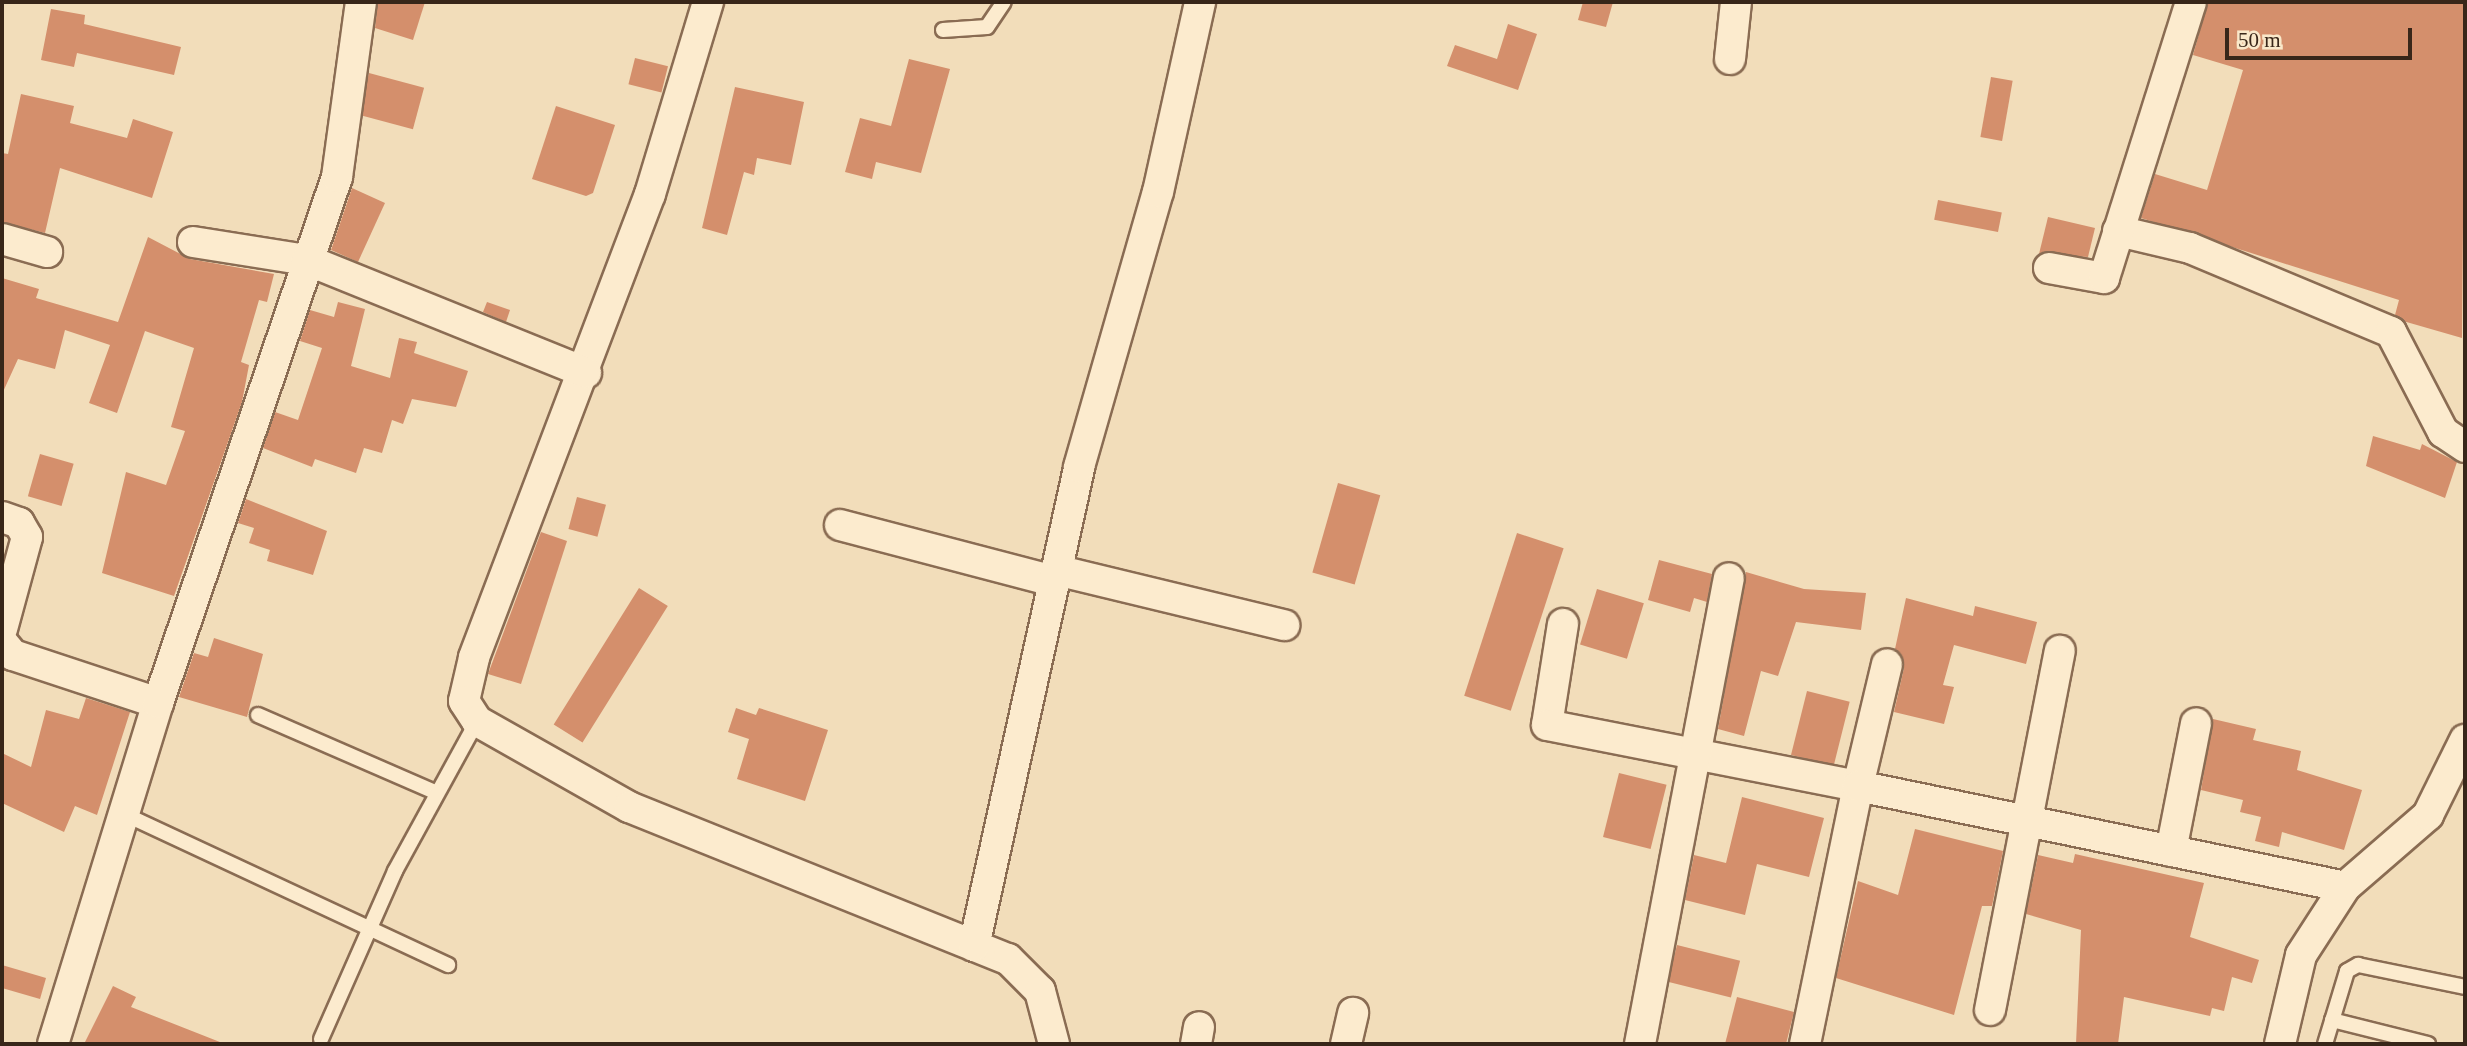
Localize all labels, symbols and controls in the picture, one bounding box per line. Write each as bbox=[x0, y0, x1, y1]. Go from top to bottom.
scale bar bbox=[2229, 14, 2416, 58]
text: 50 m bbox=[2238, 28, 2281, 52]

